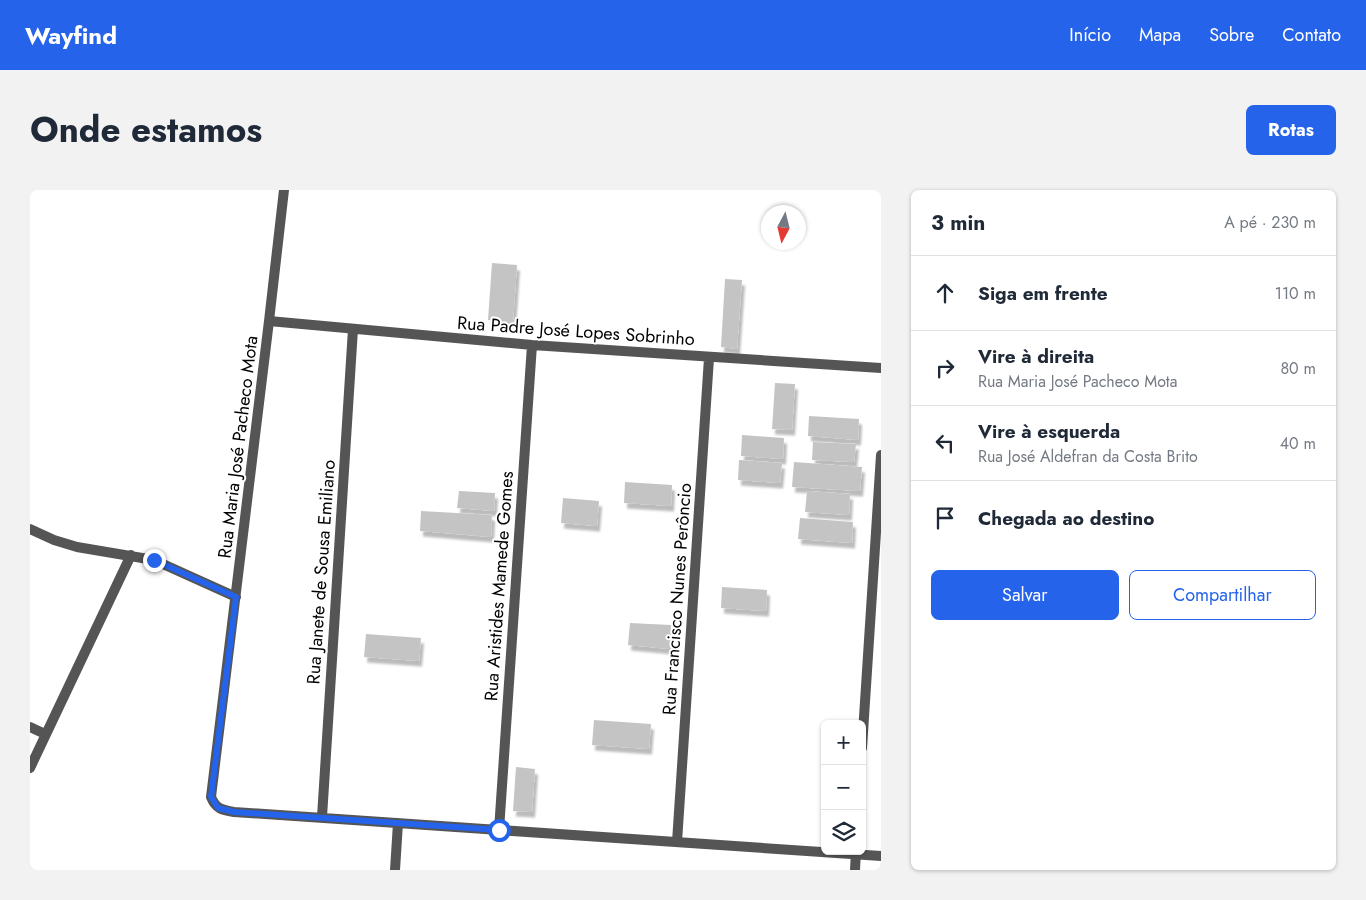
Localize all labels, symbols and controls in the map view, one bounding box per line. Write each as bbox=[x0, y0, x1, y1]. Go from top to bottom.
text: Wayfind bbox=[25, 18, 117, 53]
text: Início bbox=[1069, 22, 1111, 48]
text: Mapa bbox=[1139, 22, 1181, 48]
text: Sobre bbox=[1209, 22, 1254, 48]
text: Contato bbox=[1282, 22, 1341, 48]
text: Onde estamos bbox=[30, 105, 262, 155]
button: Rotas bbox=[1246, 105, 1336, 155]
north arrow bbox=[761, 205, 806, 250]
text: 3 min bbox=[931, 208, 985, 238]
text: A pé · 230 m bbox=[1224, 211, 1316, 234]
icon: ahead bbox=[931, 279, 959, 307]
text: Siga em frente bbox=[978, 280, 1108, 307]
text: 110 m bbox=[1275, 282, 1316, 305]
street label: Rua Padre José Lopes Sobrinho bbox=[456, 310, 696, 352]
street label: Rua Maria José Pacheco Mota bbox=[211, 334, 265, 560]
text: Vire à direita bbox=[978, 343, 1094, 370]
icon: right bbox=[931, 354, 959, 382]
text: 80 m bbox=[1280, 357, 1316, 380]
text: Rua Maria José Pacheco Mota bbox=[978, 370, 1177, 393]
text: Vire à esquerda bbox=[978, 418, 1120, 445]
icon: left bbox=[931, 429, 959, 457]
text: 40 m bbox=[1280, 432, 1316, 455]
text: Rua José Aldefran da Costa Brito bbox=[978, 445, 1198, 468]
street label: Rua Janete de Sousa Emiliano bbox=[300, 459, 342, 685]
street label: Rua Aristides Mamede Gomes bbox=[478, 470, 520, 702]
street label: Rua Francisco Nunes Perôncio bbox=[656, 482, 698, 716]
icon: arrive bbox=[931, 504, 959, 532]
text: Chegada ao destino bbox=[978, 505, 1154, 532]
route end bbox=[143, 549, 166, 572]
button: Salvar bbox=[931, 570, 1119, 620]
button: Compartilhar bbox=[1129, 570, 1316, 620]
map controls bbox=[821, 720, 866, 855]
button: + bbox=[821, 720, 866, 765]
button: − bbox=[821, 765, 866, 810]
button: layers bbox=[821, 810, 866, 855]
route start bbox=[488, 819, 511, 842]

